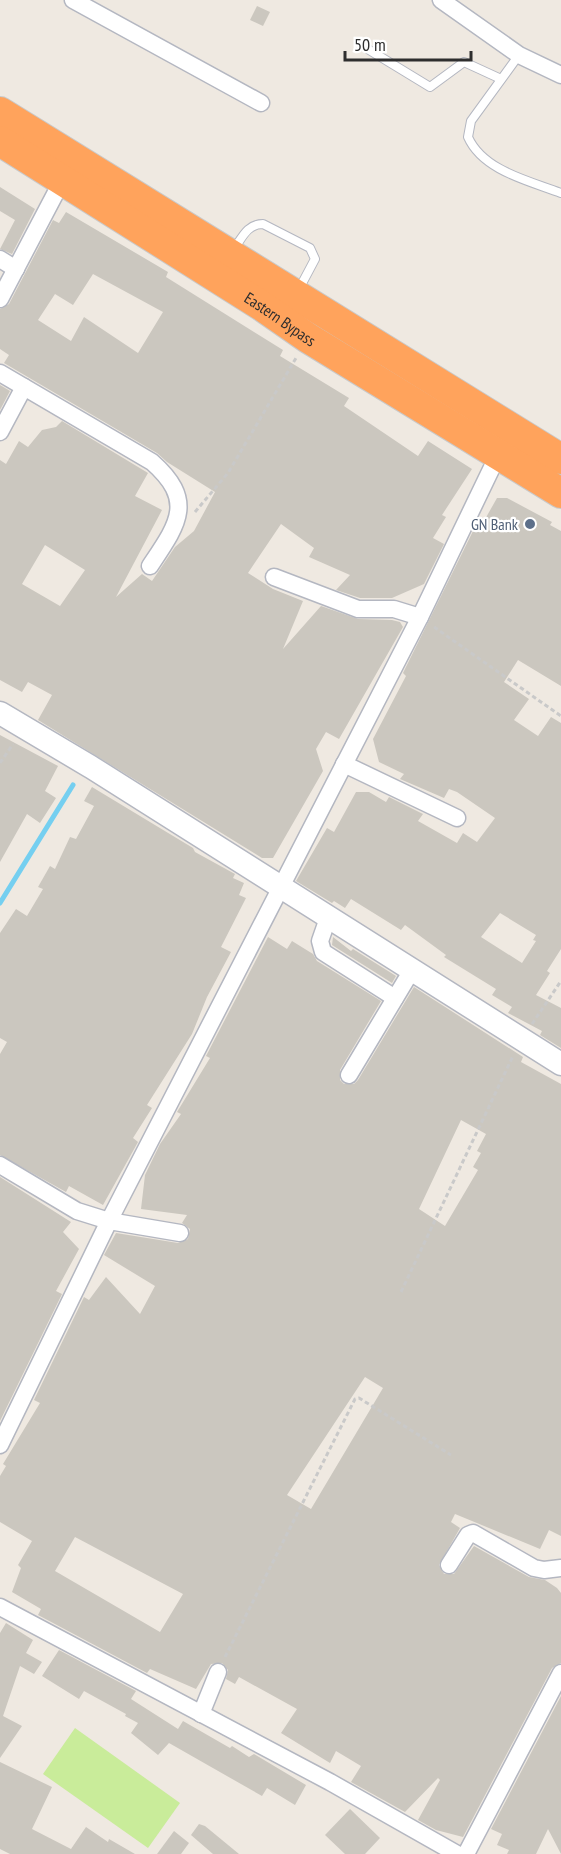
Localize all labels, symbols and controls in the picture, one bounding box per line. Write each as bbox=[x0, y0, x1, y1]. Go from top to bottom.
scale bar bbox=[345, 24, 471, 62]
text: 50 m bbox=[354, 33, 386, 56]
street label: Eastern Bypass bbox=[241, 288, 320, 350]
place label: GN Bank bbox=[471, 514, 519, 534]
marker: GN Bank bbox=[523, 517, 537, 531]

